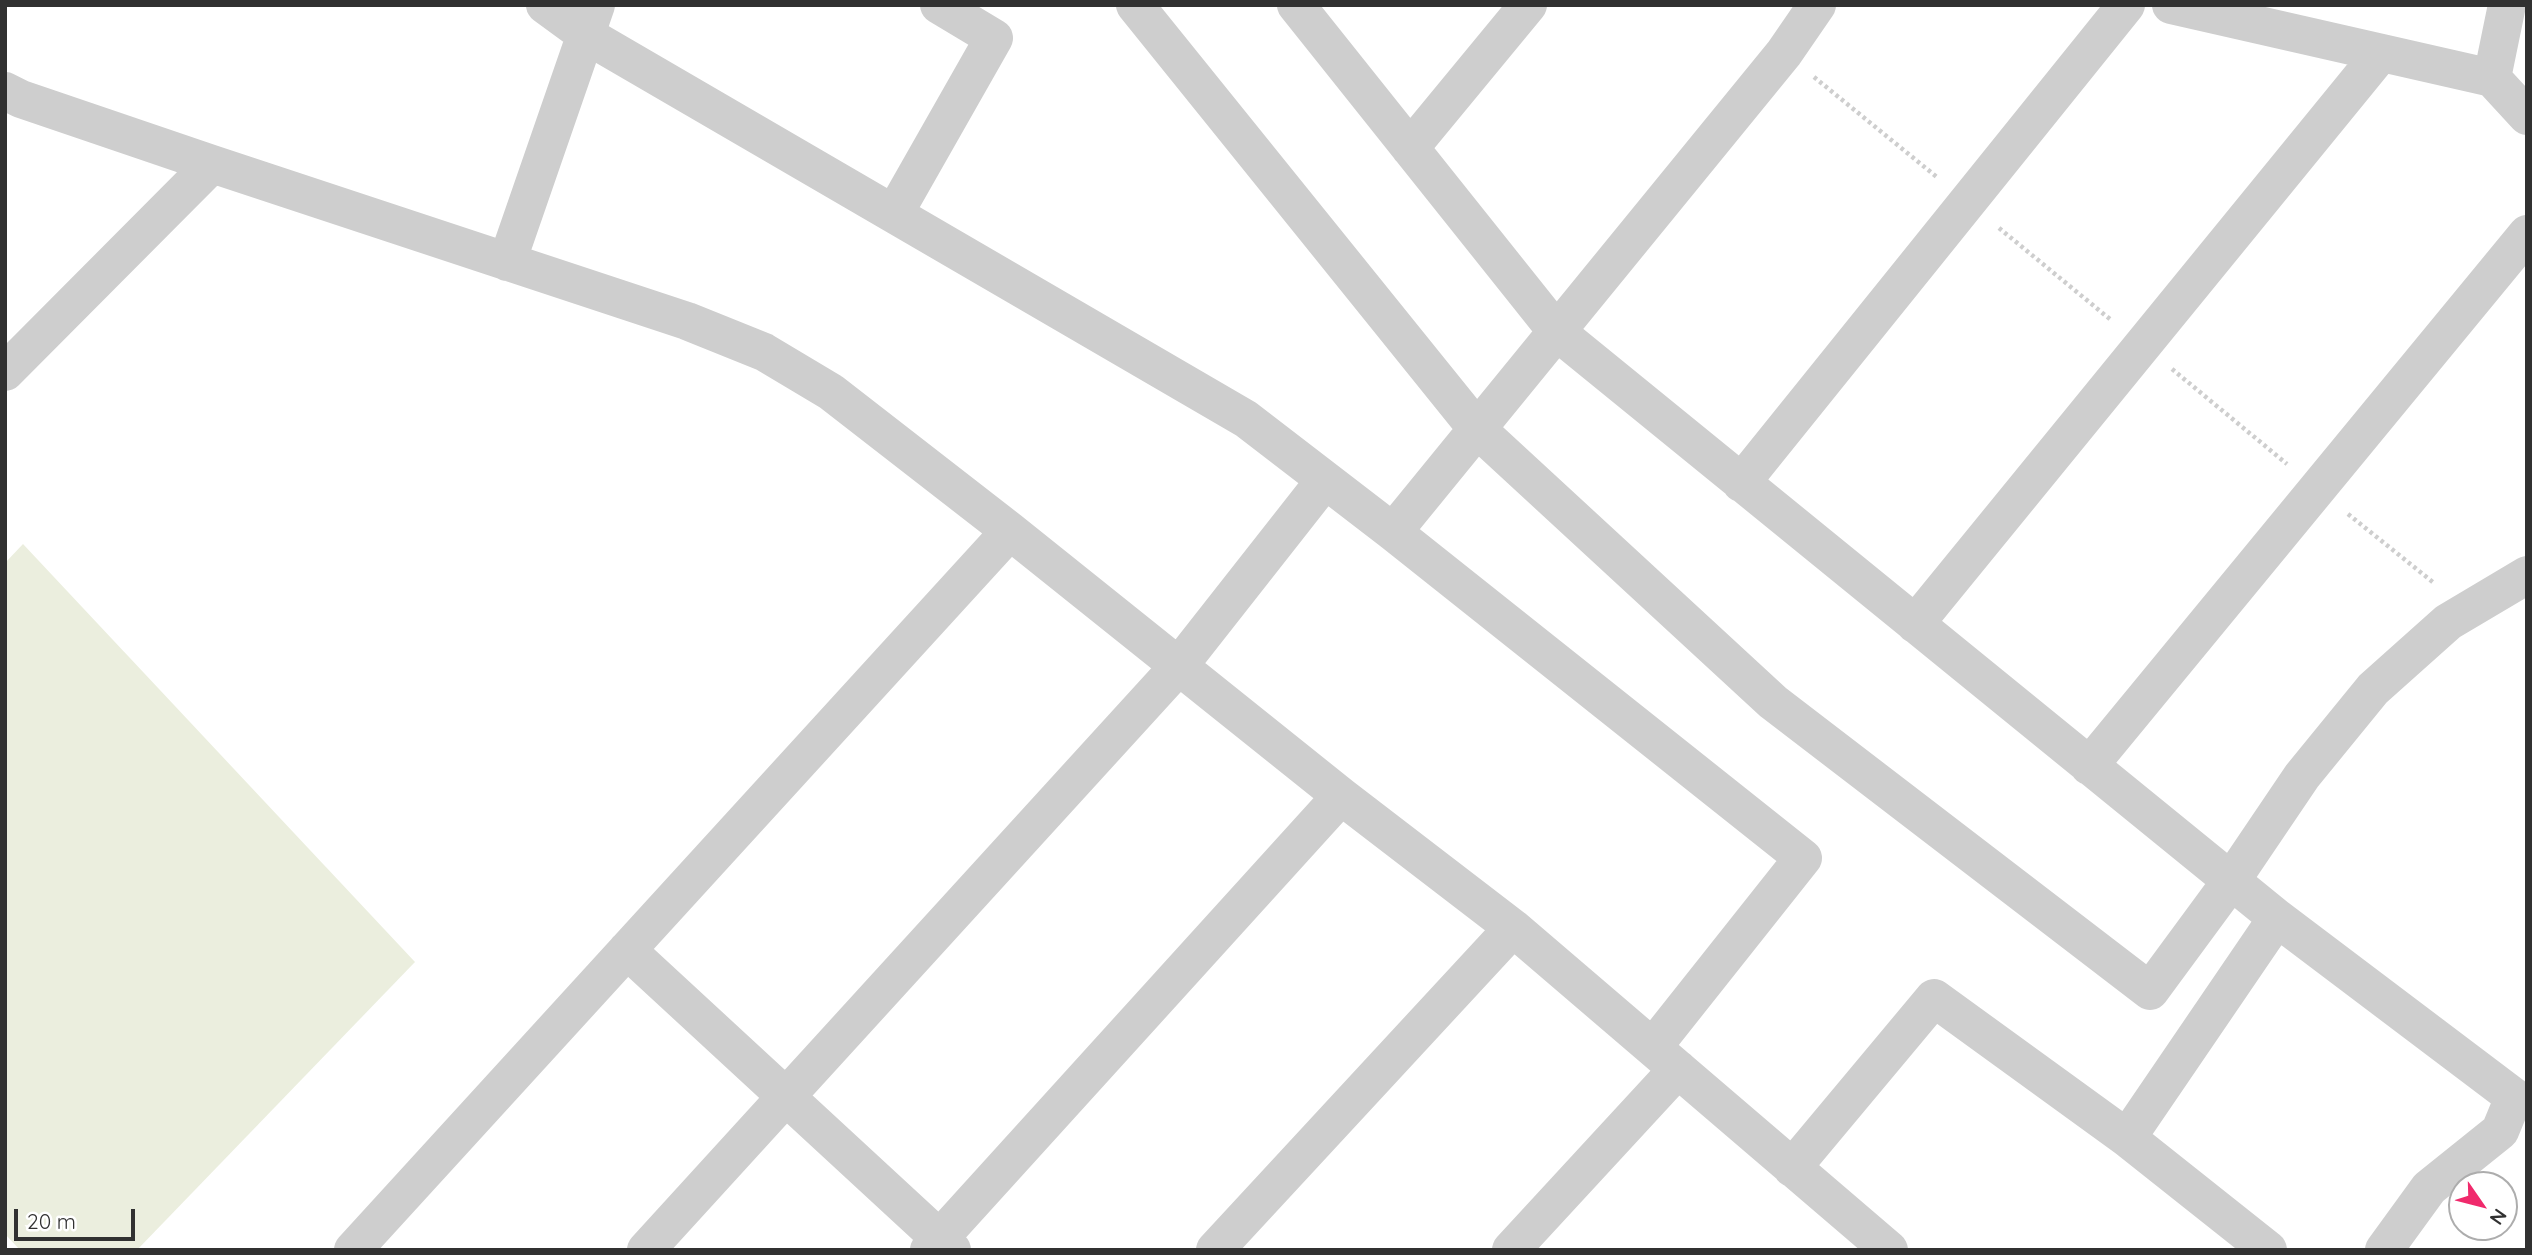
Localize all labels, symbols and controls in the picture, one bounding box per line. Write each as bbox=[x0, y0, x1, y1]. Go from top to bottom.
north arrow bbox=[2448, 1171, 2518, 1241]
scale bar bbox=[18, 1196, 138, 1240]
text: N bbox=[2485, 1204, 2512, 1230]
text: 20 m bbox=[27, 1208, 76, 1234]

